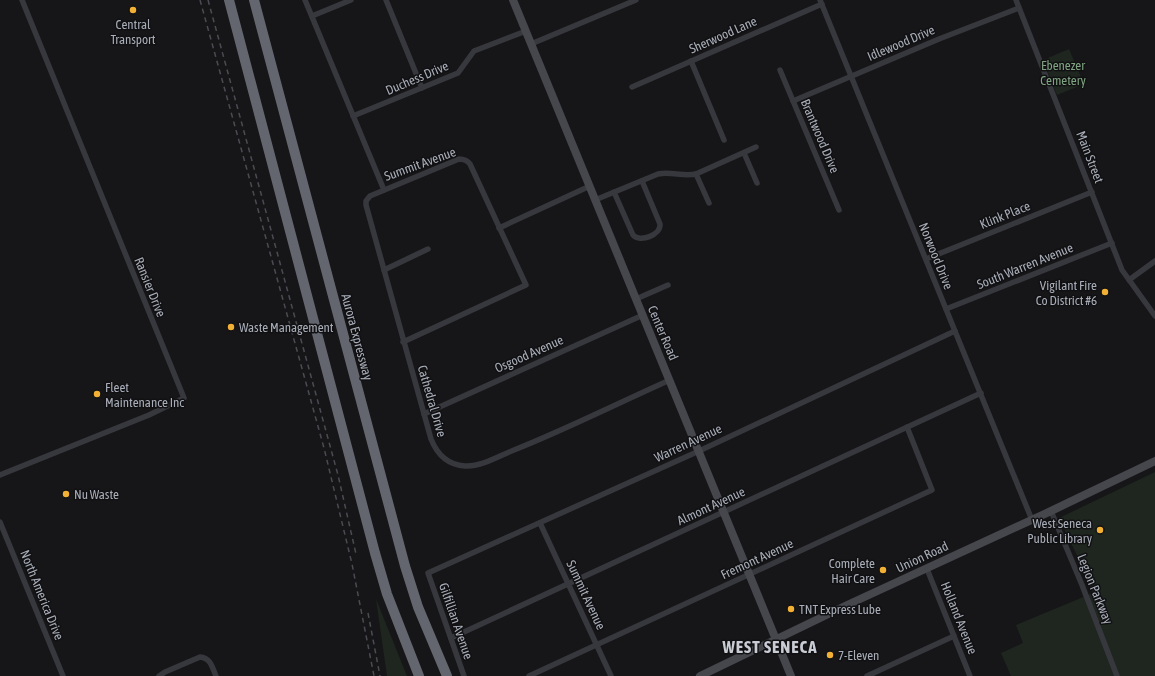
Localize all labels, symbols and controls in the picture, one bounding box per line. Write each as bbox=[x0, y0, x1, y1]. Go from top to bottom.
marker: Central Transport bbox=[128, 5, 138, 15]
street label: Sherwood Lane bbox=[687, 13, 759, 57]
place label: Central Transport bbox=[110, 17, 156, 47]
street label: Idlewood Drive bbox=[865, 22, 937, 64]
street label: Duchess Drive bbox=[383, 58, 451, 98]
park label: Ebenezer Cemetery bbox=[1040, 58, 1086, 88]
street label: Brantwood Drive bbox=[798, 97, 842, 175]
street label: Main Street bbox=[1073, 129, 1107, 185]
street label: Summit Avenue bbox=[382, 144, 458, 184]
street label: Klink Place bbox=[978, 198, 1033, 232]
street label: Norwood Drive bbox=[916, 220, 956, 292]
street label: South Warren Avenue bbox=[975, 240, 1075, 292]
street label: Ransier Drive bbox=[131, 255, 169, 319]
place label: Vigilant Fire Co District #6 bbox=[1036, 278, 1097, 308]
marker: Vigilant Fire Co District #6 bbox=[1100, 287, 1110, 297]
street label: Aurora Expressway bbox=[338, 292, 376, 382]
street label: Center Road bbox=[645, 303, 681, 363]
place label: Waste Management bbox=[239, 320, 334, 335]
marker: Waste Management bbox=[226, 322, 236, 332]
street label: Osgood Avenue bbox=[492, 332, 566, 376]
street label: Cathedral Drive bbox=[415, 363, 449, 439]
place label: Fleet Maintenance Inc bbox=[105, 380, 184, 410]
marker: Fleet Maintenance Inc bbox=[92, 389, 102, 399]
street label: Warren Avenue bbox=[652, 421, 724, 465]
street label: Almont Avenue bbox=[675, 484, 747, 528]
place label: Nu Waste bbox=[74, 487, 119, 502]
marker: Nu Waste bbox=[61, 489, 71, 499]
place label: West Seneca Public Library bbox=[1027, 516, 1093, 546]
marker: West Seneca Public Library bbox=[1095, 525, 1105, 535]
street label: Fremont Avenue bbox=[718, 536, 796, 582]
street label: Union Road bbox=[893, 538, 951, 576]
street label: North America Drive bbox=[17, 548, 67, 642]
street label: Legion Parkway bbox=[1074, 552, 1116, 627]
place label: Complete Hair Care bbox=[829, 556, 875, 586]
street label: Summit Avenue bbox=[563, 558, 609, 632]
marker: Complete Hair Care bbox=[878, 565, 888, 575]
street label: Holland Avenue bbox=[938, 580, 980, 657]
street label: Gilfillian Avenue bbox=[436, 581, 476, 661]
place label: TNT Express Lube bbox=[799, 602, 881, 617]
marker: TNT Express Lube bbox=[786, 604, 796, 614]
district label: WEST SENECA bbox=[721, 637, 818, 657]
place label: 7-Eleven bbox=[838, 648, 879, 663]
marker: 7-Eleven bbox=[825, 650, 835, 660]

